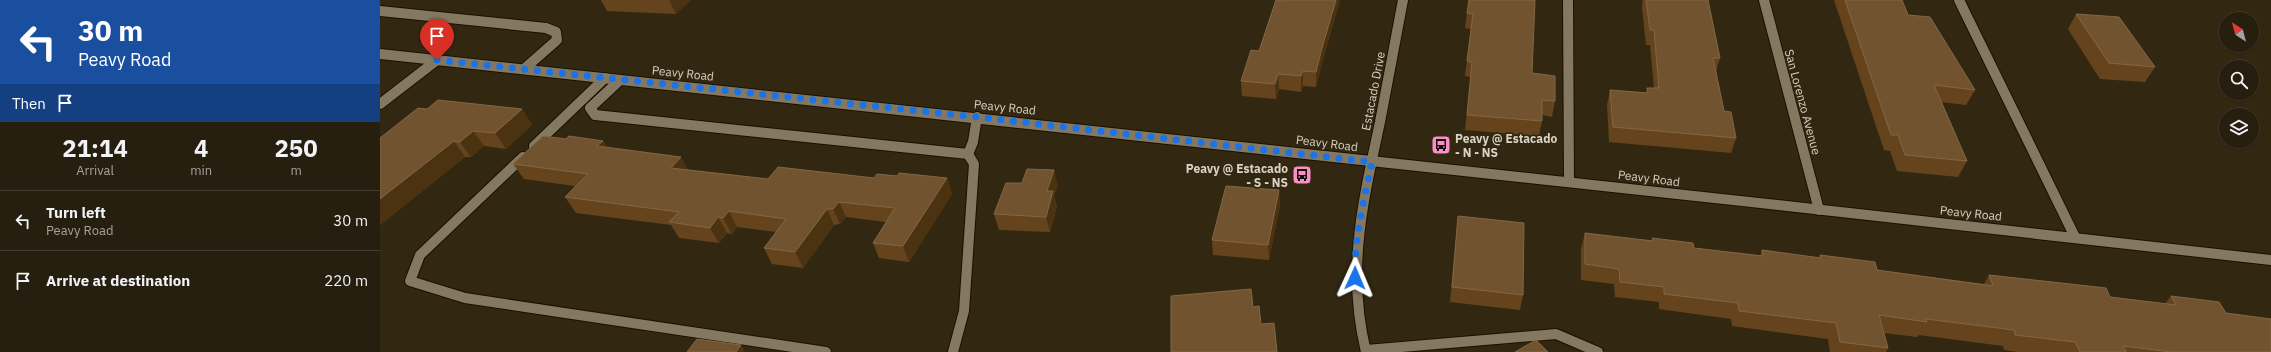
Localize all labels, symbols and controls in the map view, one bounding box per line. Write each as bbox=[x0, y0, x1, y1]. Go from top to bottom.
text: 30 m bbox=[78, 12, 143, 49]
north arrow bbox=[2219, 12, 2259, 52]
map controls bbox=[2219, 12, 2259, 148]
icon: left bbox=[12, 16, 64, 68]
pin bbox=[420, 19, 454, 60]
icon: arrive bbox=[426, 25, 448, 47]
text: Peavy Road bbox=[78, 48, 171, 71]
street label: San Lorenzo Avenue bbox=[1782, 48, 1824, 157]
street label: Estacado Drive bbox=[1358, 50, 1388, 132]
button: search bbox=[2219, 60, 2259, 100]
street label: Peavy Road bbox=[651, 62, 715, 84]
icon: arrive bbox=[54, 92, 76, 114]
text: Then bbox=[12, 94, 46, 113]
street label: Peavy Road bbox=[973, 96, 1037, 118]
button: layers bbox=[2219, 108, 2259, 148]
place label: Peavy @ Estacado - N - NS bbox=[1455, 131, 1557, 160]
text: 21:14 bbox=[62, 132, 128, 164]
text: 4 bbox=[194, 132, 208, 164]
text: 250 bbox=[274, 132, 318, 164]
street label: Peavy Road bbox=[1295, 132, 1359, 154]
bus stop icon: Peavy @ Estacado - N - NS bbox=[1430, 134, 1452, 156]
place label: Peavy @ Estacado - S - NS bbox=[1186, 161, 1288, 190]
text: Arrival bbox=[76, 162, 114, 179]
text: min bbox=[190, 162, 212, 179]
text: m bbox=[290, 162, 302, 179]
bus stop icon: Peavy @ Estacado - S - NS bbox=[1291, 164, 1313, 186]
street label: Peavy Road bbox=[1617, 167, 1681, 189]
street label: Peavy Road bbox=[1939, 202, 2003, 224]
text: Turn left bbox=[46, 203, 106, 222]
icon: left bbox=[12, 210, 34, 232]
text: 30 m bbox=[333, 211, 368, 230]
text: Peavy Road bbox=[46, 222, 113, 239]
position arrow bbox=[1334, 257, 1376, 299]
icon: arrive bbox=[12, 270, 34, 292]
text: Arrive at destination bbox=[46, 271, 190, 290]
text: 220 m bbox=[324, 271, 368, 290]

